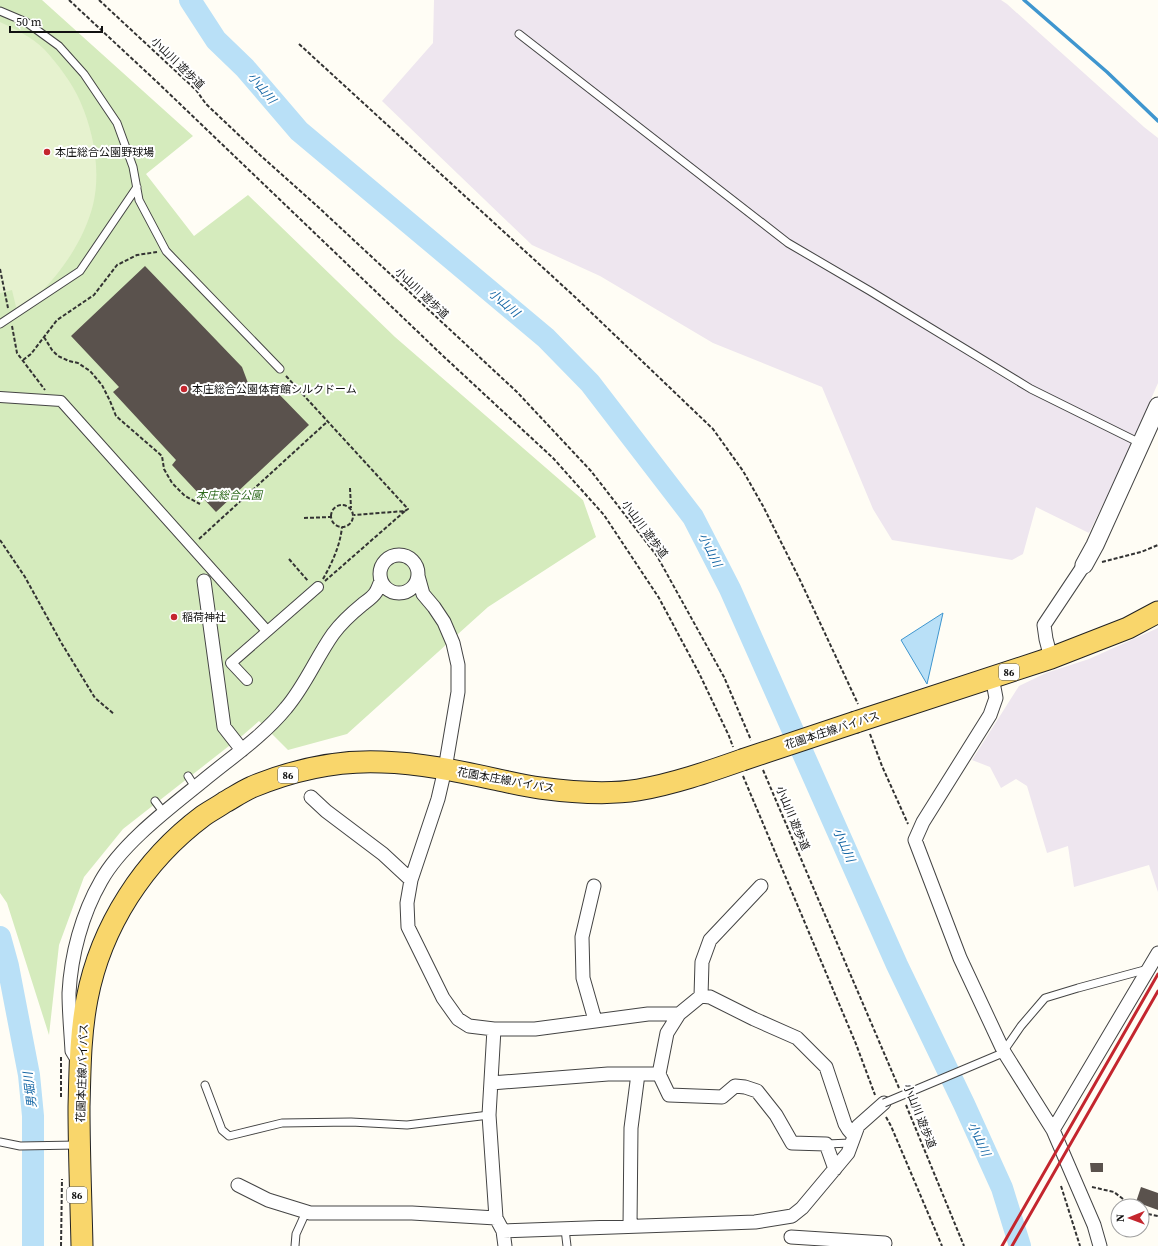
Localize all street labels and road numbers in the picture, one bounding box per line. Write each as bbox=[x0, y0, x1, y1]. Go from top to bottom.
street label: 小山川 遊歩道 bbox=[148, 34, 208, 93]
street label: 小山川 遊歩道 bbox=[391, 264, 452, 322]
street label: 小山川 遊歩道 bbox=[618, 497, 671, 561]
road number: 86 bbox=[999, 664, 1019, 680]
street label: 花園本庄線バイパス bbox=[783, 708, 881, 753]
street label: 花園本庄線バイパス bbox=[456, 765, 556, 796]
road number: 86 bbox=[278, 767, 298, 783]
street label: 小山川 遊歩道 bbox=[772, 784, 813, 853]
street label: 花園本庄線バイパス bbox=[73, 1023, 92, 1123]
street label: 小山川 遊歩道 bbox=[900, 1082, 939, 1151]
road number: 86 bbox=[67, 1187, 87, 1203]

